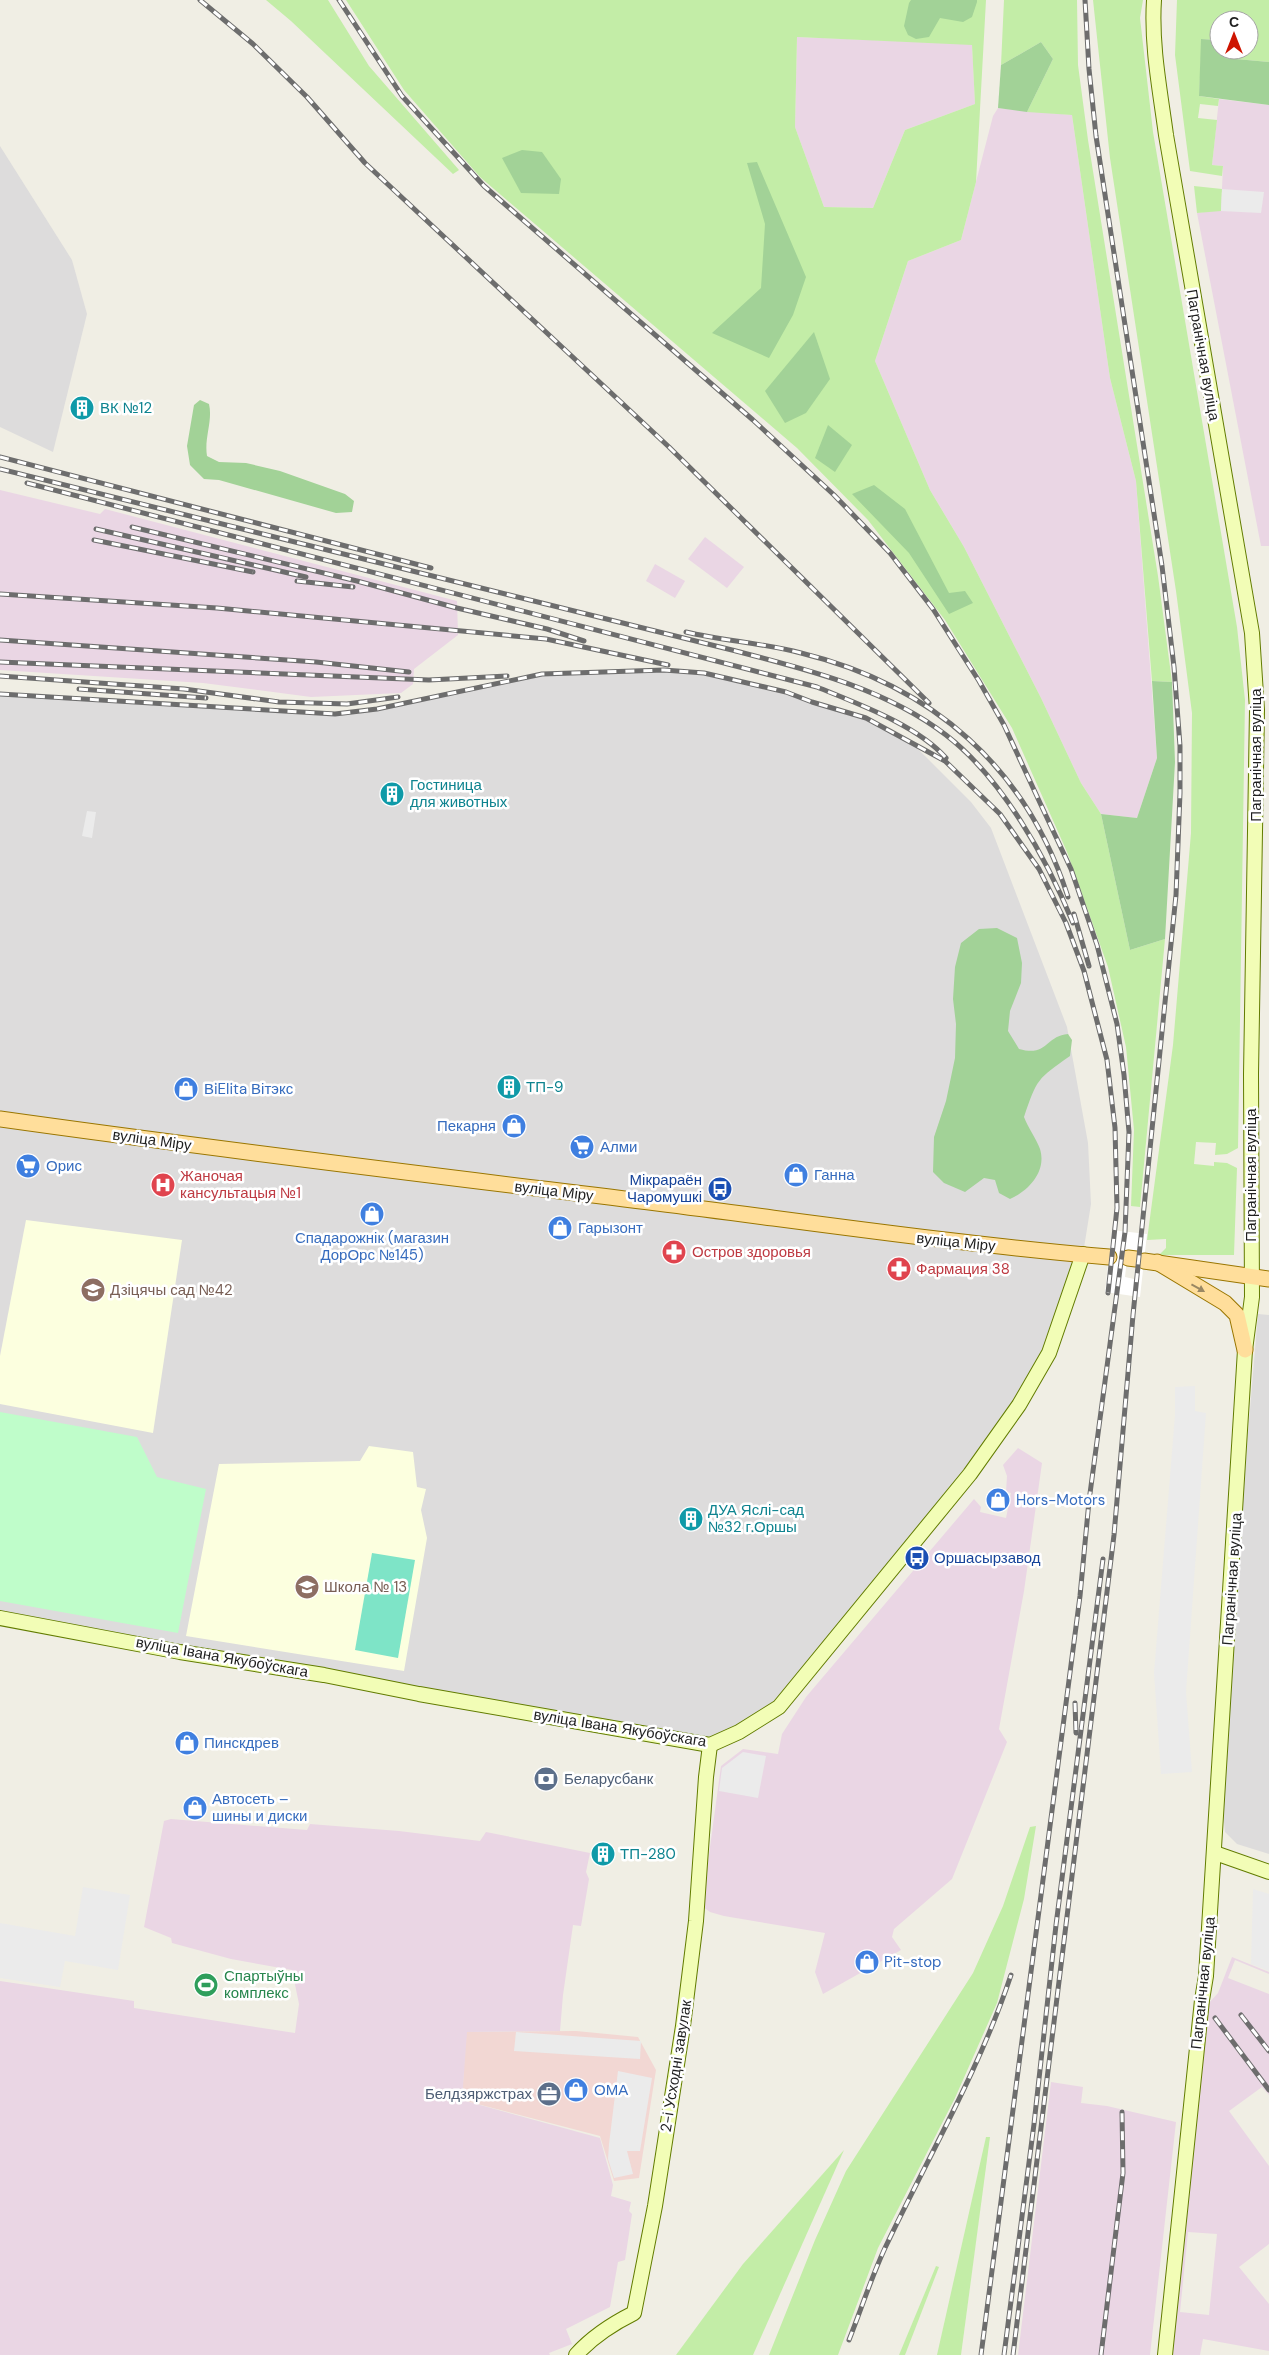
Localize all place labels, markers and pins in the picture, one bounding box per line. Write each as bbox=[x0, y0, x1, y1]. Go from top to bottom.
building icon: ВК №12 bbox=[69, 395, 95, 421]
place label: ВК №12 bbox=[100, 398, 152, 418]
place label: Гостиница для животных bbox=[410, 775, 508, 812]
building icon: Гостиница для животных bbox=[379, 781, 405, 807]
building icon: ТП-9 bbox=[496, 1074, 522, 1100]
shop icon: ВiElita Вітэкс bbox=[173, 1076, 199, 1102]
place label: ТП-9 bbox=[526, 1077, 563, 1097]
place label: ВiElita Вітэкс bbox=[204, 1079, 294, 1099]
shop icon: Пекарня bbox=[501, 1113, 527, 1139]
place label: Пекарня bbox=[437, 1116, 496, 1136]
supermarket icon: Алми bbox=[569, 1134, 595, 1160]
place label: Алми bbox=[600, 1137, 637, 1157]
supermarket icon: Орис bbox=[15, 1153, 41, 1179]
place label: Орис bbox=[46, 1156, 82, 1176]
shop icon: Ганна bbox=[783, 1162, 809, 1188]
place label: Ганна bbox=[814, 1165, 855, 1185]
place label: Жаночая кансультацыя №1 bbox=[180, 1166, 301, 1203]
place label: Мікрараён Чаромушкі bbox=[627, 1170, 702, 1207]
hospital icon: Жаночая кансультацыя №1 bbox=[150, 1172, 176, 1198]
bus stop icon: Мікрараён Чаромушкі bbox=[707, 1176, 733, 1202]
shop icon: Спадарожнік (магазин ДорОрс №145) bbox=[359, 1201, 385, 1227]
shop icon: Гарызонт bbox=[547, 1215, 573, 1241]
place label: Гарызонт bbox=[578, 1218, 643, 1238]
place label: Спадарожнік (магазин ДорОрс №145) bbox=[295, 1228, 449, 1265]
pharmacy icon: Остров здоровья bbox=[661, 1239, 687, 1265]
place label: Остров здоровья bbox=[692, 1242, 811, 1262]
pharmacy icon: Фармация 38 bbox=[886, 1256, 912, 1282]
place label: Фармация 38 bbox=[916, 1259, 1010, 1279]
school or university icon: Дзіцячы сад №42 bbox=[80, 1277, 106, 1303]
place label: Дзіцячы сад №42 bbox=[110, 1280, 233, 1300]
shop icon: Hors-Motors bbox=[985, 1487, 1011, 1513]
place label: Hors-Motors bbox=[1016, 1490, 1105, 1510]
place label: ДУА Яслі-сад №32 г.Оршы bbox=[708, 1500, 804, 1537]
building icon: ДУА Яслі-сад №32 г.Оршы bbox=[678, 1506, 704, 1532]
bus stop icon: Оршасырзавод bbox=[904, 1545, 930, 1571]
place label: Оршасырзавод bbox=[934, 1548, 1041, 1568]
school or university icon: Школа № 13 bbox=[294, 1574, 320, 1600]
place label: Школа № 13 bbox=[324, 1577, 407, 1597]
shop icon: Пинскдрев bbox=[174, 1730, 200, 1756]
place label: Пинскдрев bbox=[204, 1733, 279, 1753]
bank icon: Беларусбанк bbox=[533, 1766, 559, 1792]
place label: Беларусбанк bbox=[564, 1769, 654, 1789]
place label: Автосеть – шины и диски bbox=[212, 1789, 307, 1826]
shop icon: Автосеть – шины и диски bbox=[182, 1795, 208, 1821]
building icon: ТП-280 bbox=[590, 1841, 616, 1867]
place label: ТП-280 bbox=[620, 1844, 676, 1864]
shop icon: Pit-stop bbox=[854, 1949, 880, 1975]
place label: Pit-stop bbox=[884, 1952, 941, 1972]
place label: Спартыўны комплекс bbox=[224, 1966, 304, 2003]
sports icon: Спартыўны комплекс bbox=[193, 1972, 219, 1998]
shop icon: ОМА bbox=[563, 2077, 589, 2103]
place label: ОМА bbox=[594, 2080, 628, 2100]
office icon: Белдзяржстрах bbox=[536, 2081, 562, 2107]
place label: Белдзяржстрах bbox=[425, 2084, 532, 2104]

